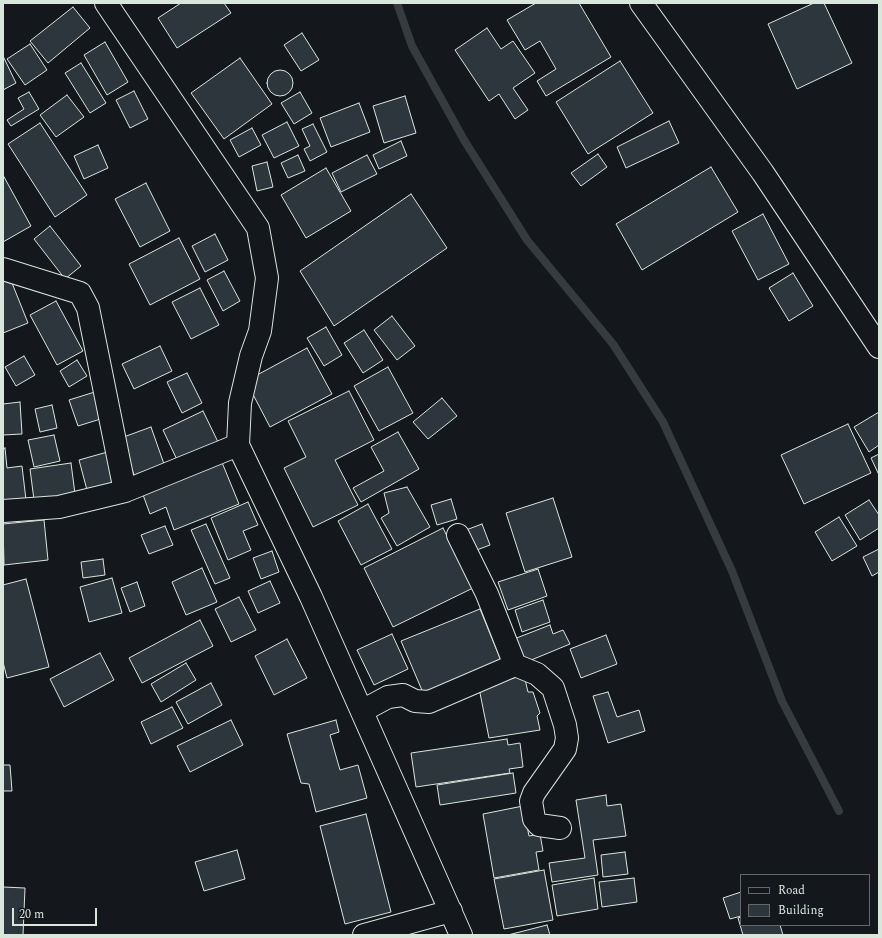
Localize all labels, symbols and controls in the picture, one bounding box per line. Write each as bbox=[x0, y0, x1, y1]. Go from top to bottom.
legend bbox=[740, 874, 870, 926]
text: Road bbox=[778, 881, 805, 900]
scale bar bbox=[14, 900, 99, 926]
text: Building bbox=[778, 901, 824, 920]
text: 20 m bbox=[19, 905, 44, 924]

